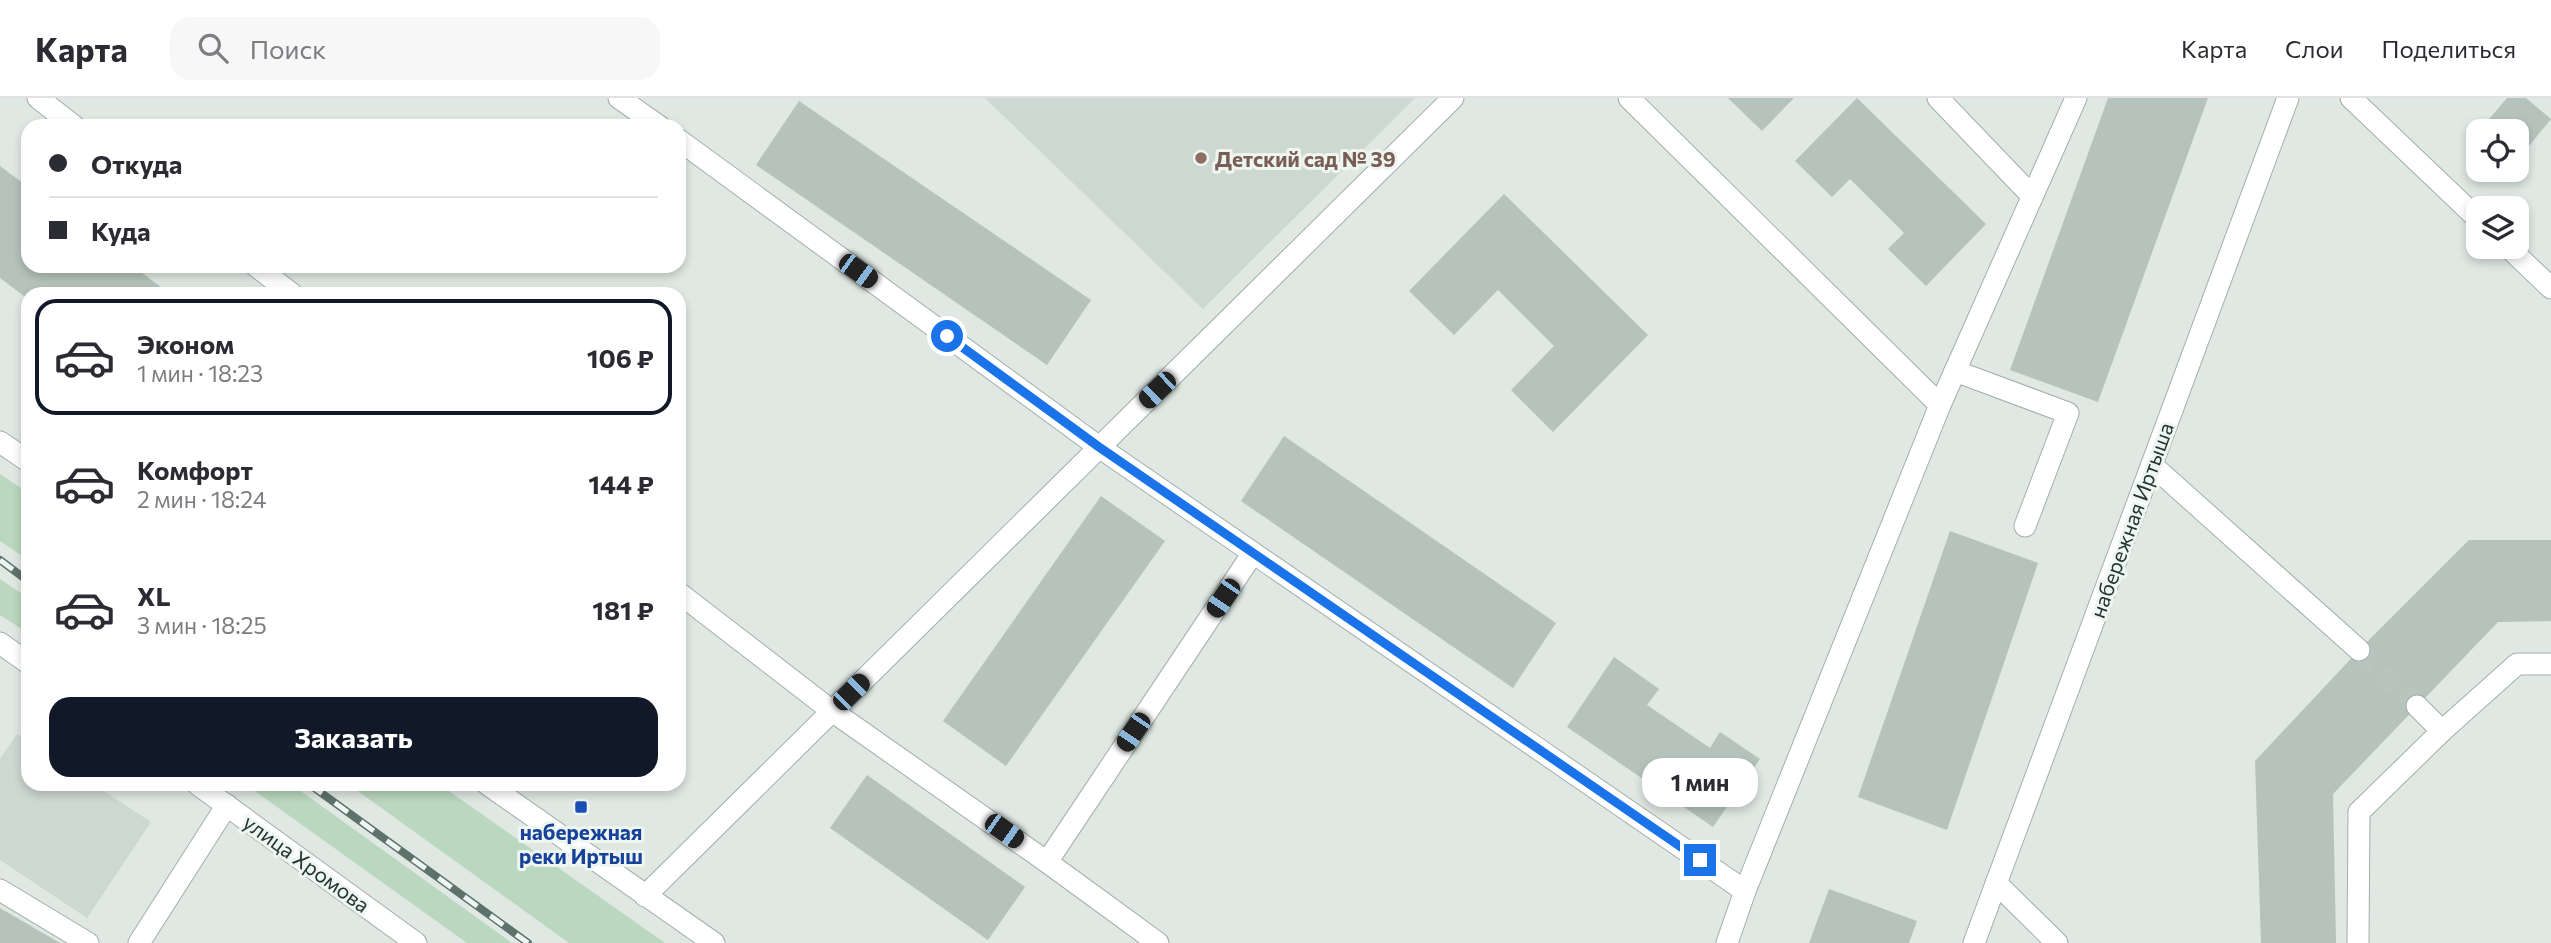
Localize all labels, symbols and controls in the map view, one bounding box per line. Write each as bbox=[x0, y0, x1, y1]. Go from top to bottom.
search box bbox=[170, 17, 660, 80]
text: Карта bbox=[35, 28, 128, 69]
icon: search bbox=[194, 29, 232, 67]
text: Поиск bbox=[250, 33, 326, 64]
text: Карта bbox=[2181, 34, 2247, 63]
text: Слои bbox=[2285, 34, 2343, 63]
text: Поделиться bbox=[2381, 34, 2516, 63]
map controls bbox=[2466, 119, 2529, 259]
button: locate bbox=[2466, 119, 2529, 182]
place label: Детский сад № 39 bbox=[1215, 146, 1396, 171]
text: Откуда bbox=[91, 148, 182, 179]
marker: Детский сад № 39 bbox=[1193, 150, 1209, 166]
button: layers bbox=[2466, 196, 2529, 259]
text: Куда bbox=[91, 215, 151, 246]
car bbox=[835, 250, 882, 292]
route start bbox=[931, 320, 963, 352]
icon: car bbox=[53, 326, 116, 389]
text: Эконом bbox=[137, 328, 234, 359]
text: 106 ₽ bbox=[587, 342, 654, 373]
text: 1 мин · 18:23 bbox=[137, 359, 263, 387]
car bbox=[1135, 368, 1180, 412]
street label: набережная Иртыша bbox=[2084, 419, 2178, 621]
icon: car bbox=[53, 452, 116, 515]
text: Комфорт bbox=[137, 454, 253, 485]
text: 144 ₽ bbox=[588, 468, 654, 499]
text: 2 мин · 18:24 bbox=[137, 485, 266, 513]
car bbox=[1203, 575, 1244, 621]
icon: car bbox=[53, 578, 116, 641]
text: XL bbox=[137, 580, 171, 611]
text: 181 ₽ bbox=[592, 594, 654, 625]
text: 3 мин · 18:25 bbox=[137, 611, 267, 639]
car bbox=[829, 670, 874, 714]
button: Заказать bbox=[49, 697, 658, 777]
car bbox=[1113, 709, 1154, 755]
callout: 1 мин bbox=[1642, 758, 1758, 808]
text: 1 мин bbox=[1671, 768, 1729, 796]
marker: набережная реки Иртыш bbox=[573, 799, 589, 815]
street label: улица Хромова bbox=[239, 809, 375, 917]
car bbox=[981, 810, 1028, 852]
place label: набережная реки Иртыш bbox=[519, 819, 643, 868]
route end bbox=[1684, 844, 1716, 876]

